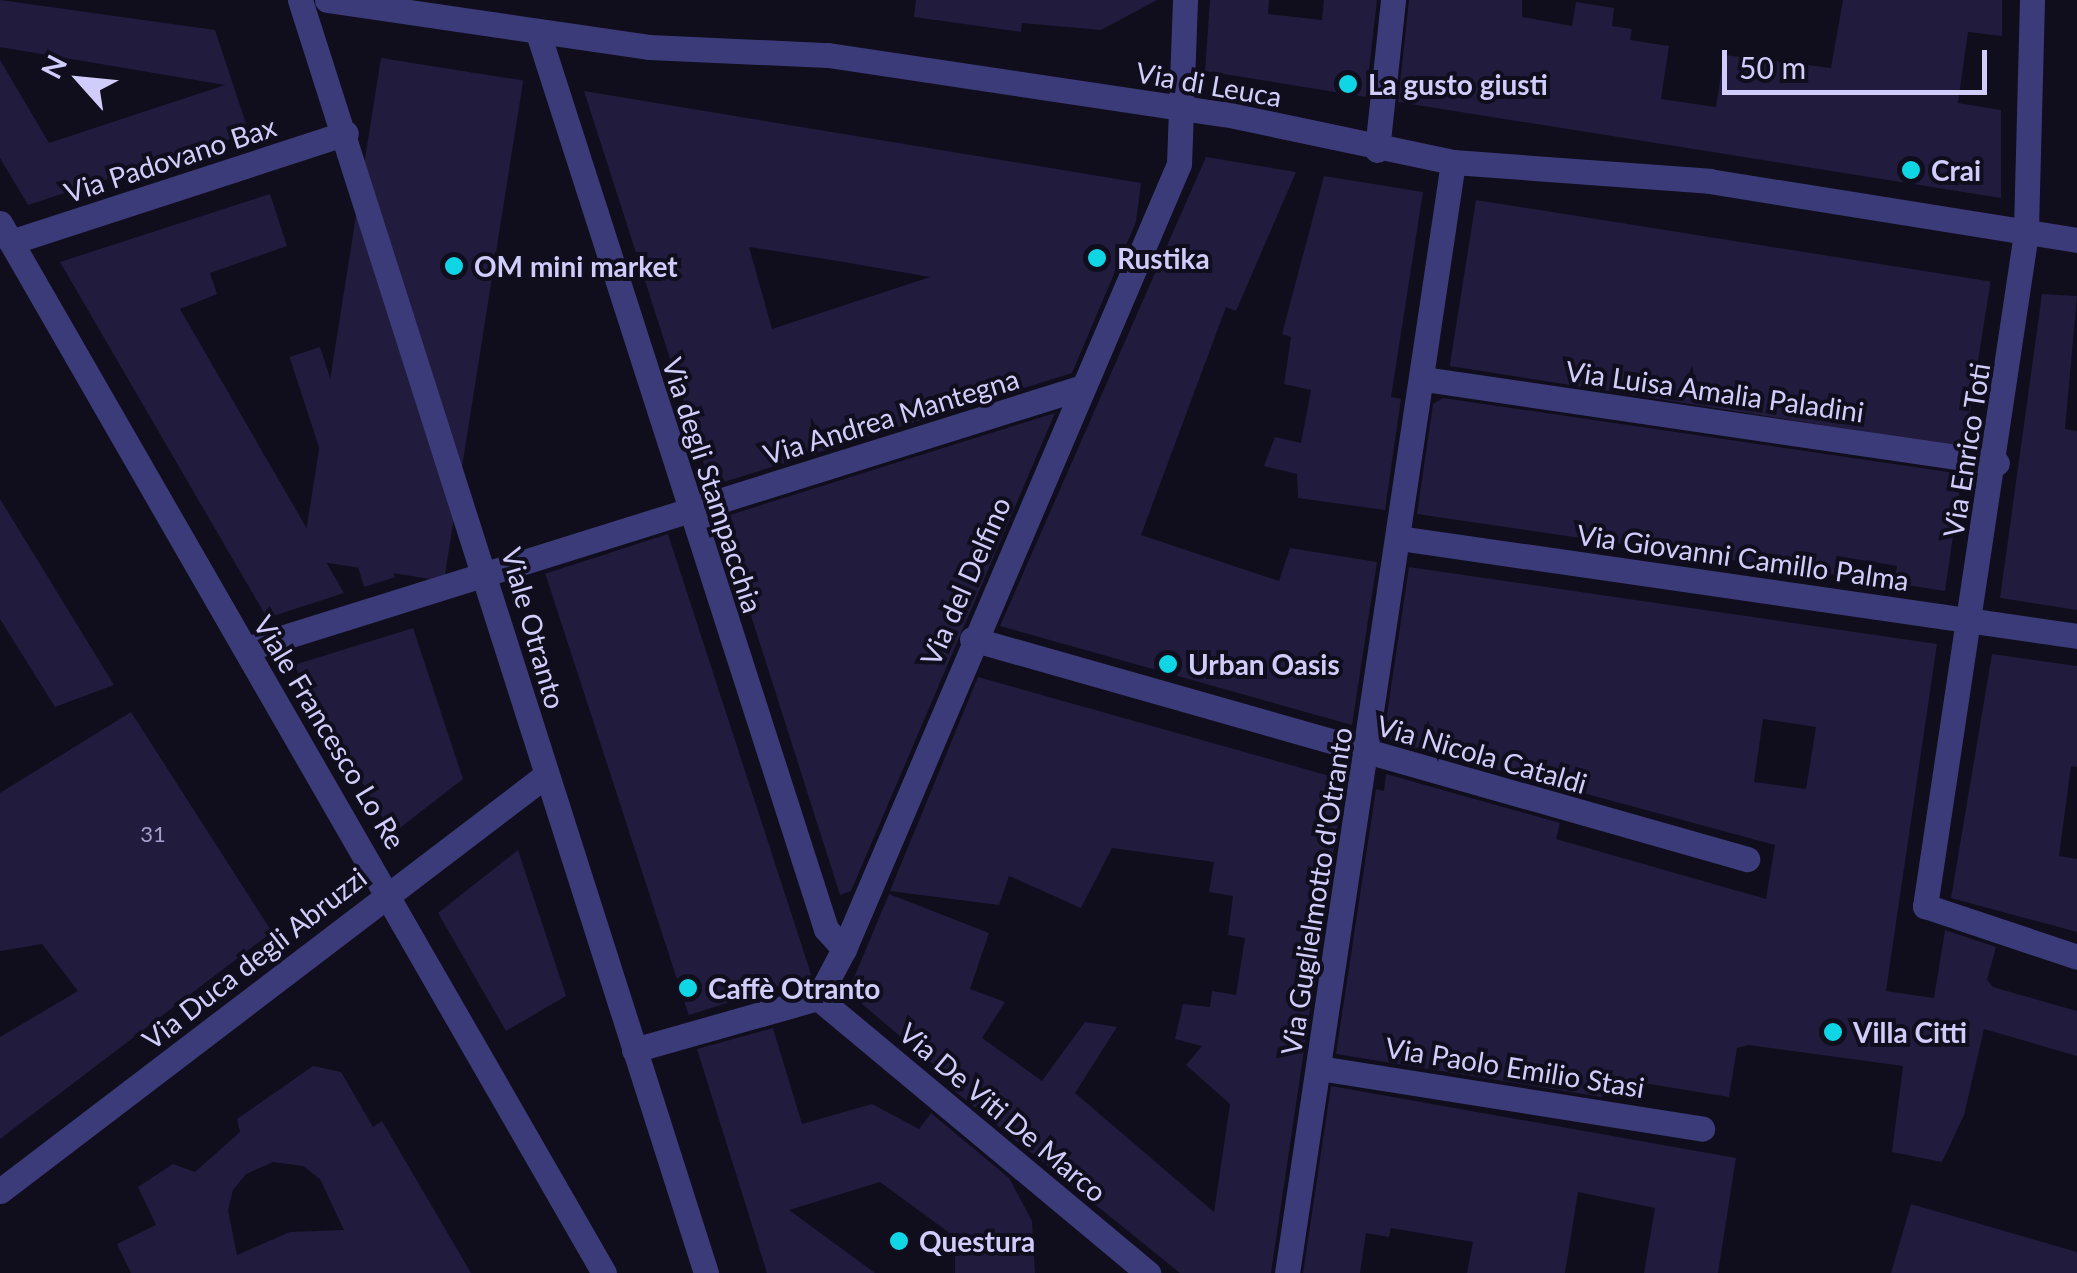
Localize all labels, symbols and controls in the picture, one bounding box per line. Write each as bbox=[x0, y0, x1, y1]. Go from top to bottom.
north arrow bbox=[30, 30, 130, 130]
scale bar bbox=[1727, 30, 1992, 92]
text: N bbox=[33, 49, 73, 84]
text: 50 m bbox=[1739, 49, 1806, 85]
street label: Via di Leuca bbox=[1134, 55, 1284, 113]
place label: La gusto giusti bbox=[1368, 67, 1548, 101]
marker: La gusto giusti bbox=[1337, 73, 1359, 95]
street label: Via Padovano Bax bbox=[60, 109, 280, 209]
place label: Crai bbox=[1931, 153, 1981, 187]
marker: Crai bbox=[1900, 159, 1922, 181]
place label: Rustika bbox=[1117, 241, 1210, 275]
marker: Rustika bbox=[1086, 247, 1108, 269]
place label: OM mini market bbox=[474, 249, 678, 283]
marker: OM mini market bbox=[443, 255, 465, 277]
street label: Via degli Stampacchia bbox=[656, 353, 770, 617]
street label: Via Luisa Amalia Paladini bbox=[1563, 353, 1867, 429]
street label: Via Enrico Toti bbox=[1936, 360, 1996, 540]
street label: Via Andrea Mantegna bbox=[759, 361, 1023, 471]
street label: Via del Delfino bbox=[913, 491, 1017, 671]
street label: Via Giovanni Camillo Palma bbox=[1575, 517, 1911, 597]
street label: Viale Otranto bbox=[495, 544, 573, 712]
street label: Viale Francesco Lo Re bbox=[247, 609, 413, 855]
place label: Urban Oasis bbox=[1188, 647, 1340, 681]
marker: Urban Oasis bbox=[1157, 653, 1179, 675]
street label: Via Nicola Cataldi bbox=[1373, 708, 1591, 800]
street label: Via Guglielmotto d'Otranto bbox=[1273, 725, 1359, 1057]
house number: 31 bbox=[140, 821, 166, 847]
street label: Via Duca degli Abruzzi bbox=[135, 860, 373, 1056]
place label: Caffè Otranto bbox=[708, 971, 880, 1005]
marker: Caffè Otranto bbox=[677, 977, 699, 999]
street label: Via De Viti De Marco bbox=[892, 1015, 1114, 1209]
place label: Villa Citti bbox=[1853, 1015, 1967, 1049]
marker: Villa Citti bbox=[1822, 1021, 1844, 1043]
street label: Via Paolo Emilio Stasi bbox=[1383, 1030, 1647, 1104]
place label: Questura bbox=[919, 1224, 1035, 1258]
marker: Questura bbox=[888, 1230, 910, 1252]

